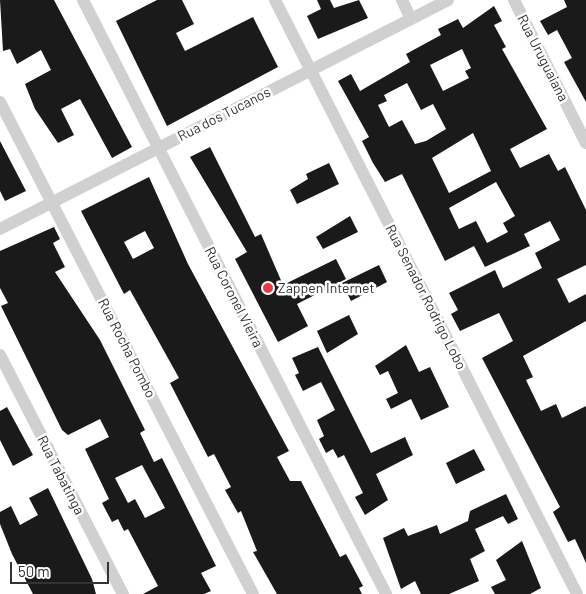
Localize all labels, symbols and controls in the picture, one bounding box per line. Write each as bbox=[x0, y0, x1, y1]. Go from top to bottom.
street label: Rua Uruguaiana bbox=[514, 12, 572, 104]
street label: Rua dos Tucanos bbox=[175, 83, 273, 145]
street label: Rua Senador Rodrigo Lobo bbox=[382, 222, 470, 372]
street label: Rua Coronel Vieira bbox=[201, 244, 267, 350]
place label: Zappen Internet bbox=[278, 280, 375, 296]
marker: Zappen Internet bbox=[262, 282, 274, 294]
street label: Rua Rocha Pombo bbox=[95, 295, 159, 401]
street label: Rua Tabatinga bbox=[34, 433, 88, 517]
scale bar bbox=[12, 552, 111, 584]
text: 50 m bbox=[18, 562, 50, 580]

